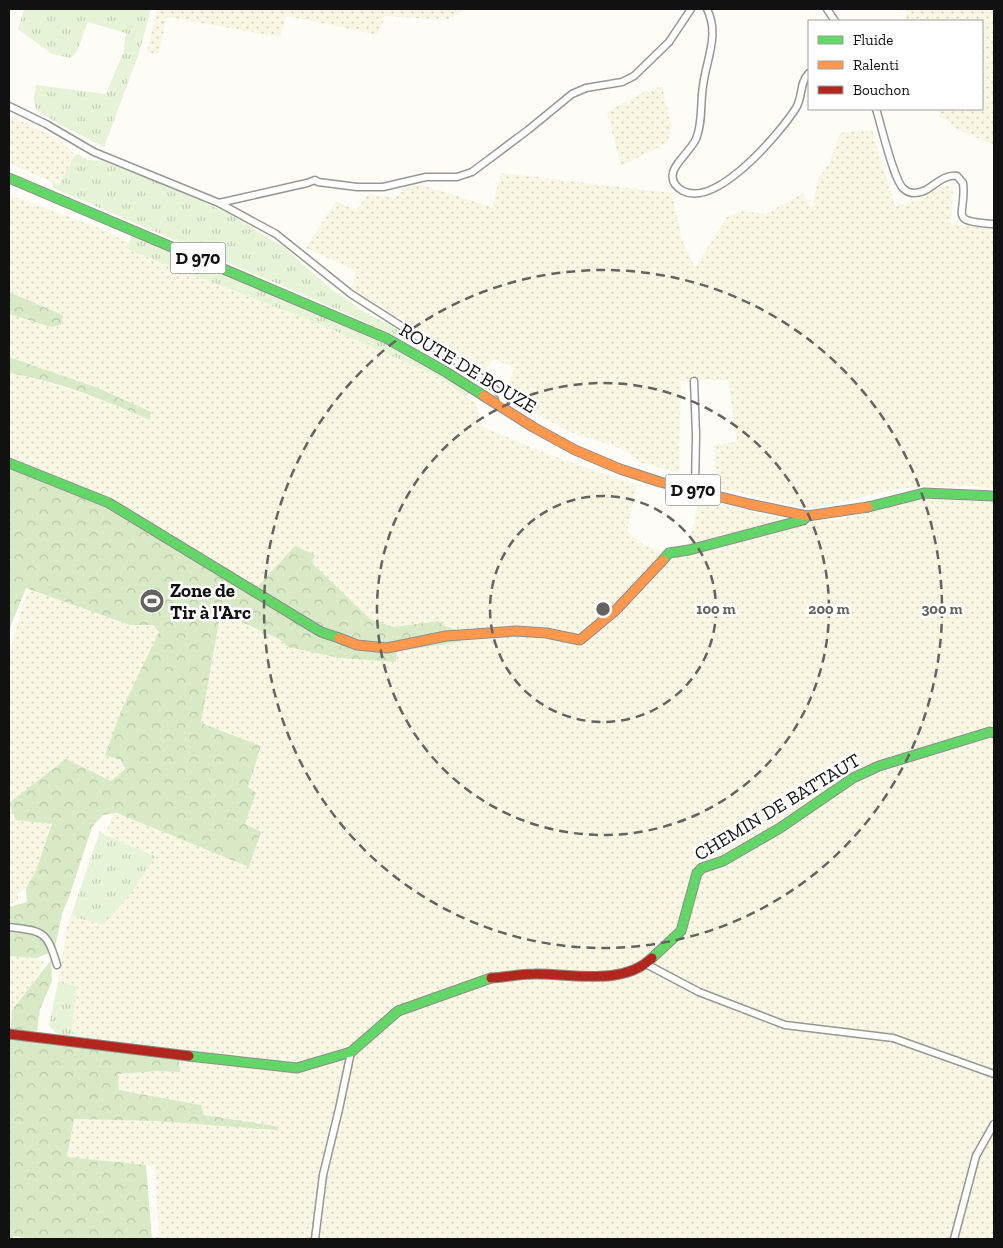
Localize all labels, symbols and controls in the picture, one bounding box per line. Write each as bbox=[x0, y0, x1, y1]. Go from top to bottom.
legend bbox=[808, 20, 983, 110]
text: Fluide bbox=[853, 31, 893, 49]
text: Ralenti bbox=[853, 56, 899, 74]
text: Bouchon bbox=[853, 81, 910, 99]
road number: D 970 bbox=[170, 242, 226, 274]
street label: ROUTE DE BOUZE bbox=[395, 318, 541, 418]
road number: D 970 bbox=[666, 474, 720, 506]
place label: Zone de Tir à l'Arc bbox=[170, 579, 251, 624]
sports icon: Zone de Tir à l'Arc bbox=[139, 588, 165, 614]
centre of rings bbox=[594, 600, 612, 618]
text: 100 m bbox=[696, 600, 736, 618]
text: 200 m bbox=[808, 600, 850, 618]
text: 300 m bbox=[921, 600, 963, 618]
street label: CHEMIN DE BATTAUT bbox=[690, 748, 864, 866]

